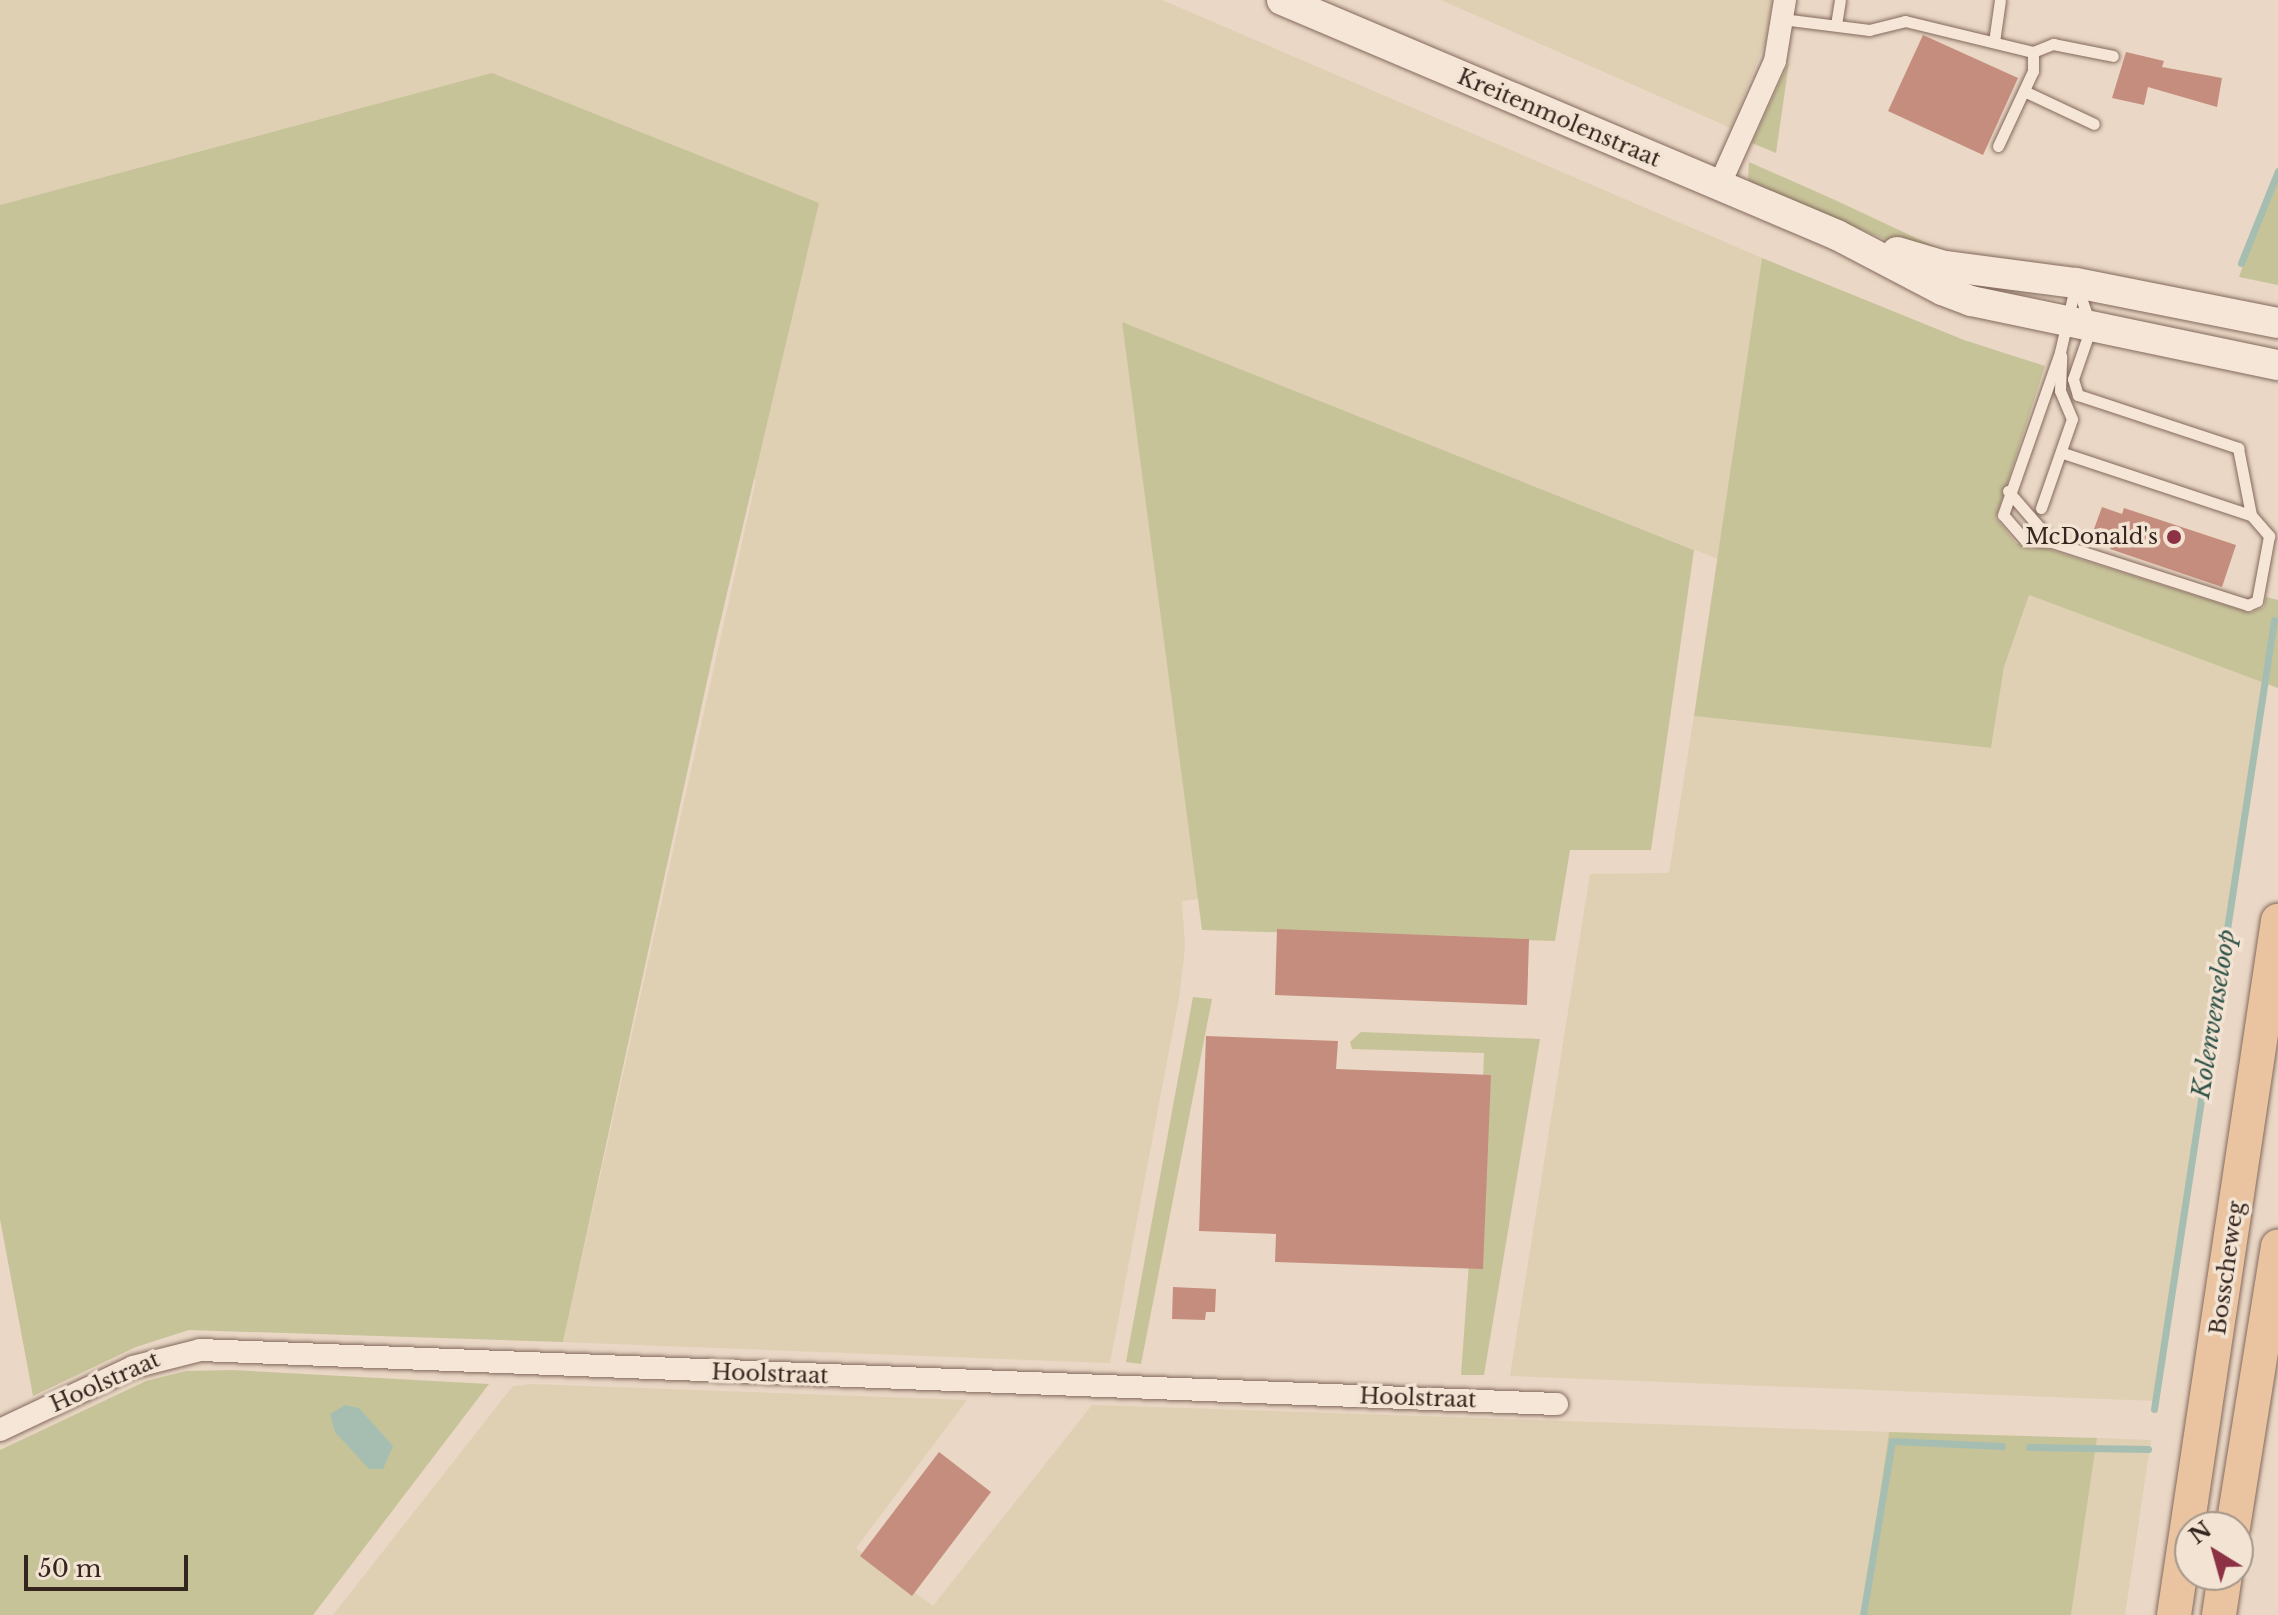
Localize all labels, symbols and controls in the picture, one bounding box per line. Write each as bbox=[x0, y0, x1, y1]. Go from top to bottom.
street label: Kreitenmolenstraat bbox=[1454, 63, 1664, 173]
place label: McDonald's bbox=[2025, 524, 2158, 550]
marker: McDonald's bbox=[2165, 528, 2183, 546]
water label: Kolenvenseloop bbox=[2186, 927, 2242, 1101]
street label: Bosscheweg bbox=[2205, 1199, 2249, 1337]
street label: Hoolstraat bbox=[46, 1346, 164, 1418]
street label: Hoolstraat bbox=[711, 1359, 829, 1389]
street label: Hoolstraat bbox=[1359, 1383, 1477, 1413]
north arrow bbox=[2174, 1511, 2254, 1591]
text: N bbox=[2184, 1516, 2217, 1550]
scale bar bbox=[28, 1539, 192, 1589]
text: 50 m bbox=[38, 1554, 101, 1583]

